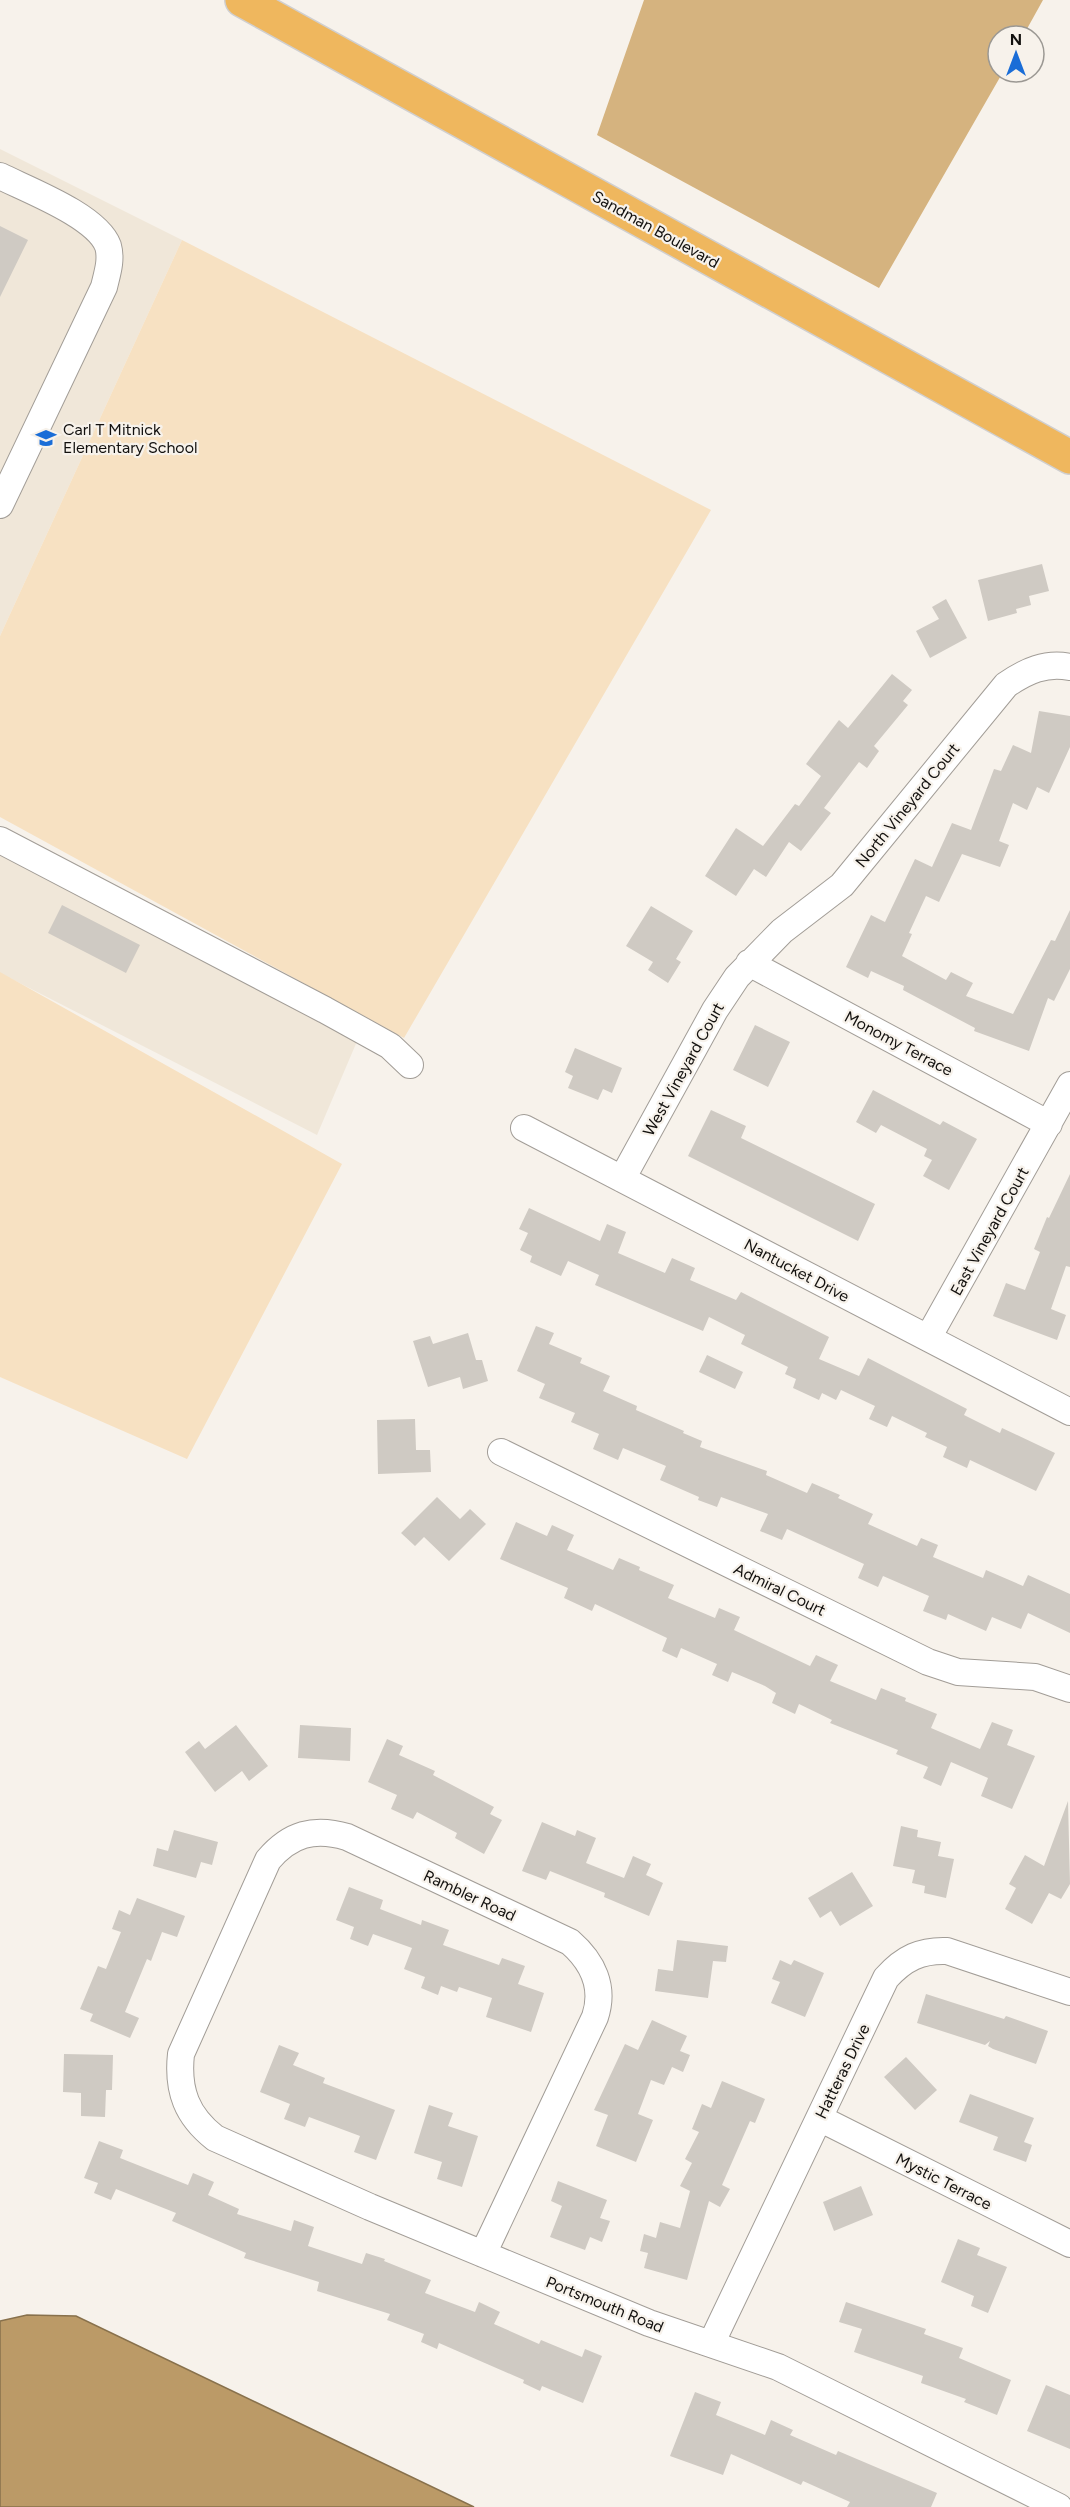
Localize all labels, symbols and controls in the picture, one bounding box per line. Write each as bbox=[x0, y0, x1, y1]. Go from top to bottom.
north arrow bbox=[986, 24, 1046, 84]
text: N bbox=[1010, 30, 1022, 49]
street label: Sandman Boulevard bbox=[589, 187, 722, 272]
place label: Carl T Mitnick Elementary School bbox=[63, 420, 197, 457]
school or university icon: Carl T Mitnick Elementary School bbox=[34, 426, 58, 450]
street label: North Vineyard Court bbox=[851, 739, 963, 871]
street label: West Vineyard Court bbox=[639, 999, 728, 1139]
street label: Monomy Terrace bbox=[841, 1007, 956, 1080]
street label: East Vineyard Court bbox=[946, 1164, 1033, 1299]
street label: Nantucket Drive bbox=[741, 1235, 853, 1306]
street label: Admiral Court bbox=[731, 1559, 829, 1620]
street label: Rambler Road bbox=[421, 1866, 519, 1925]
street label: Hatteras Drive bbox=[811, 2021, 874, 2122]
street label: Mystic Terrace bbox=[893, 2149, 995, 2214]
street label: Portsmouth Road bbox=[543, 2272, 666, 2337]

